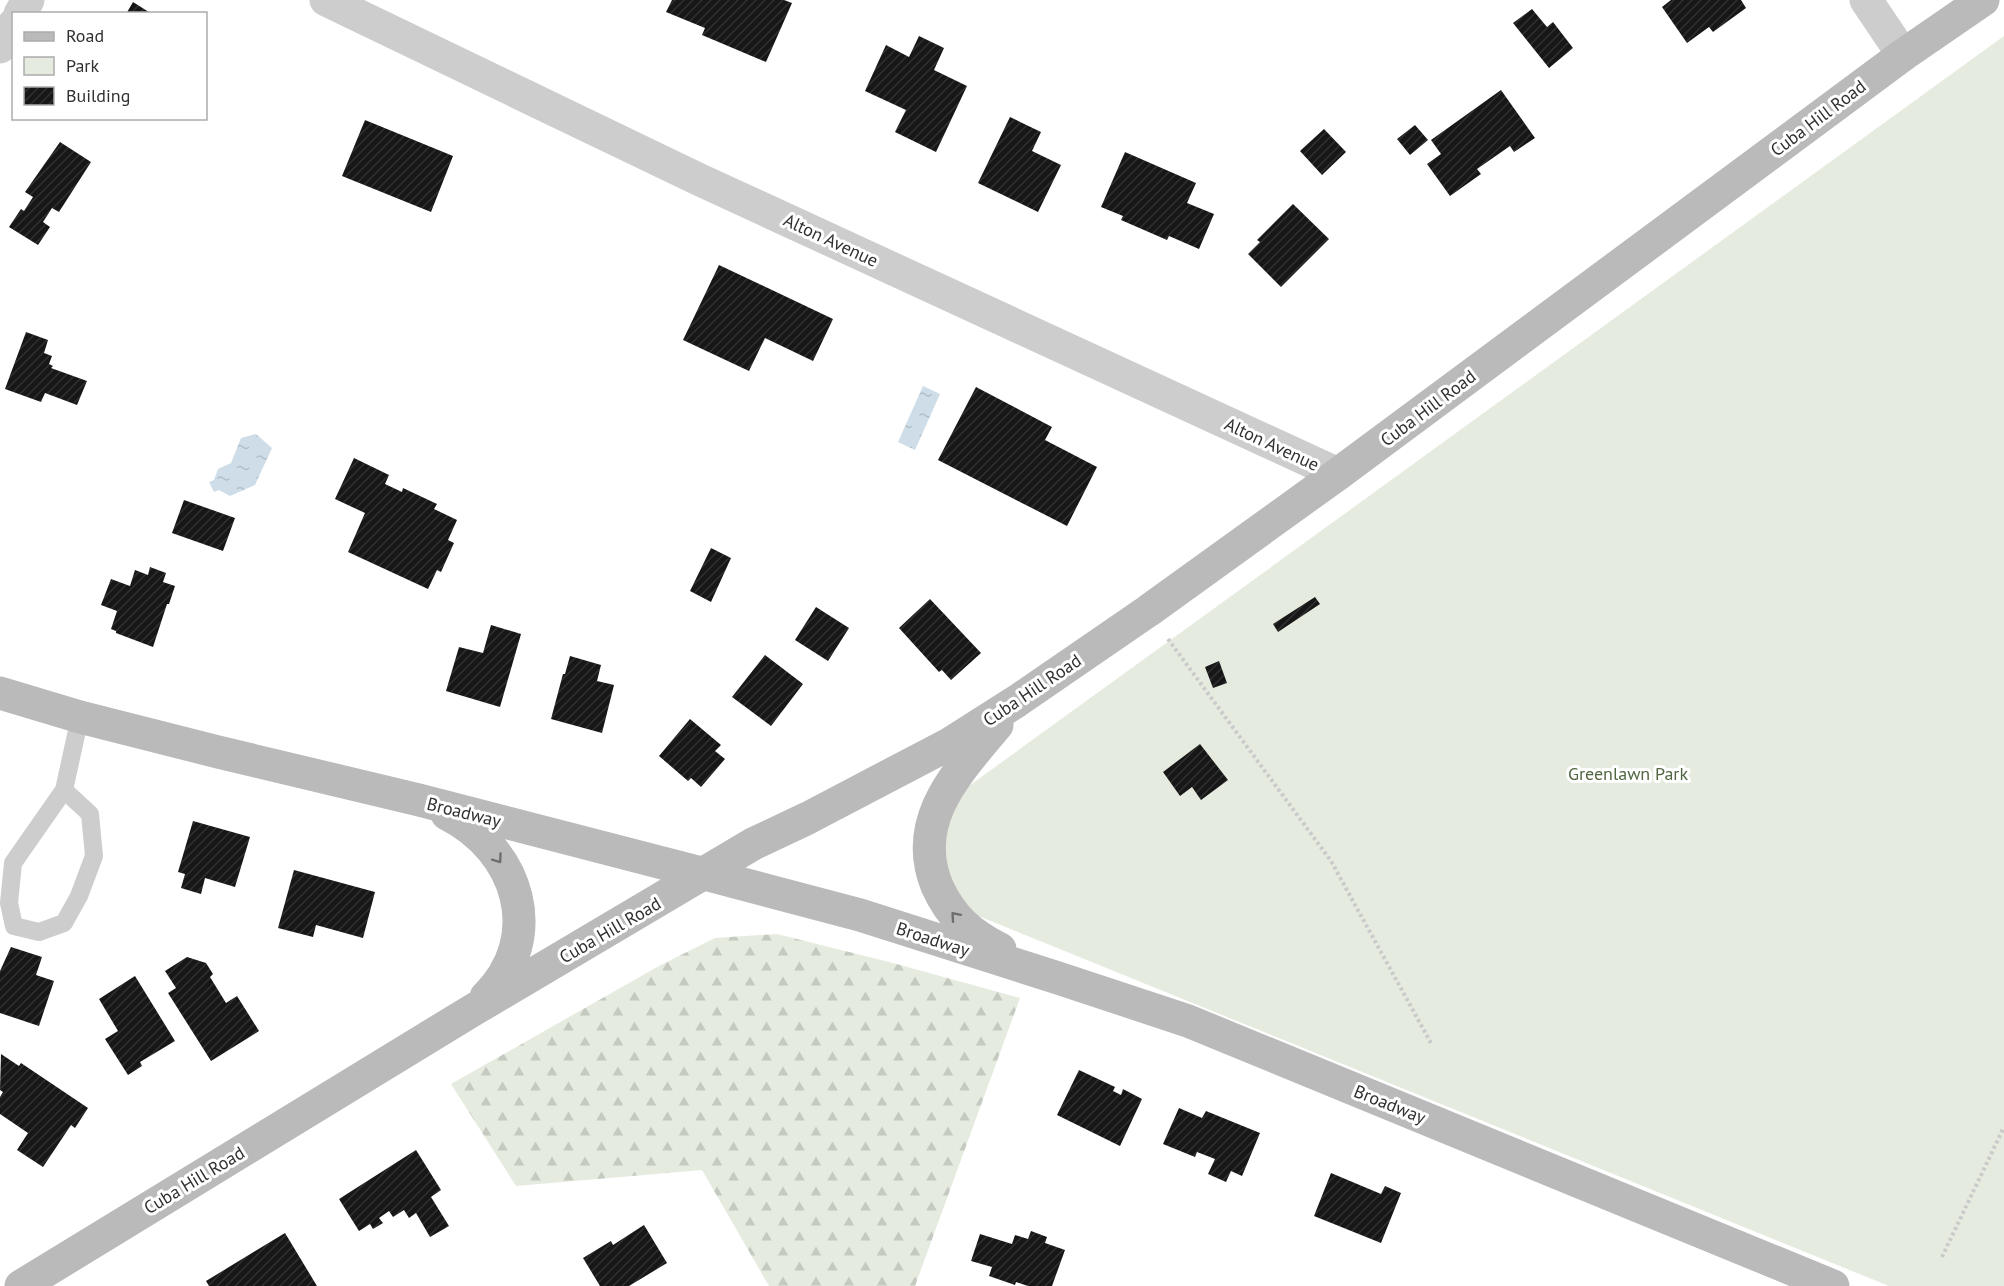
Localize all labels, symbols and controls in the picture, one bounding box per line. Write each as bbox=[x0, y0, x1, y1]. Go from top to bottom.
legend bbox=[12, 12, 207, 120]
text: Road bbox=[66, 24, 104, 47]
text: Park bbox=[66, 54, 99, 77]
street label: Cuba Hill Road bbox=[1766, 75, 1870, 161]
text: Building bbox=[66, 84, 130, 107]
street label: Alton Avenue bbox=[780, 208, 882, 272]
street label: Cuba Hill Road bbox=[1376, 365, 1480, 451]
street label: Alton Avenue bbox=[1221, 412, 1323, 476]
street label: Cuba Hill Road bbox=[979, 649, 1085, 731]
park label: Greenlawn Park bbox=[1568, 762, 1688, 785]
street label: Broadway bbox=[425, 792, 504, 832]
one-way arrow bbox=[491, 852, 502, 863]
street label: Cuba Hill Road bbox=[555, 892, 665, 968]
one-way arrow bbox=[951, 912, 962, 922]
street label: Broadway bbox=[894, 916, 973, 962]
street label: Broadway bbox=[1351, 1079, 1430, 1129]
street label: Cuba Hill Road bbox=[139, 1141, 249, 1219]

